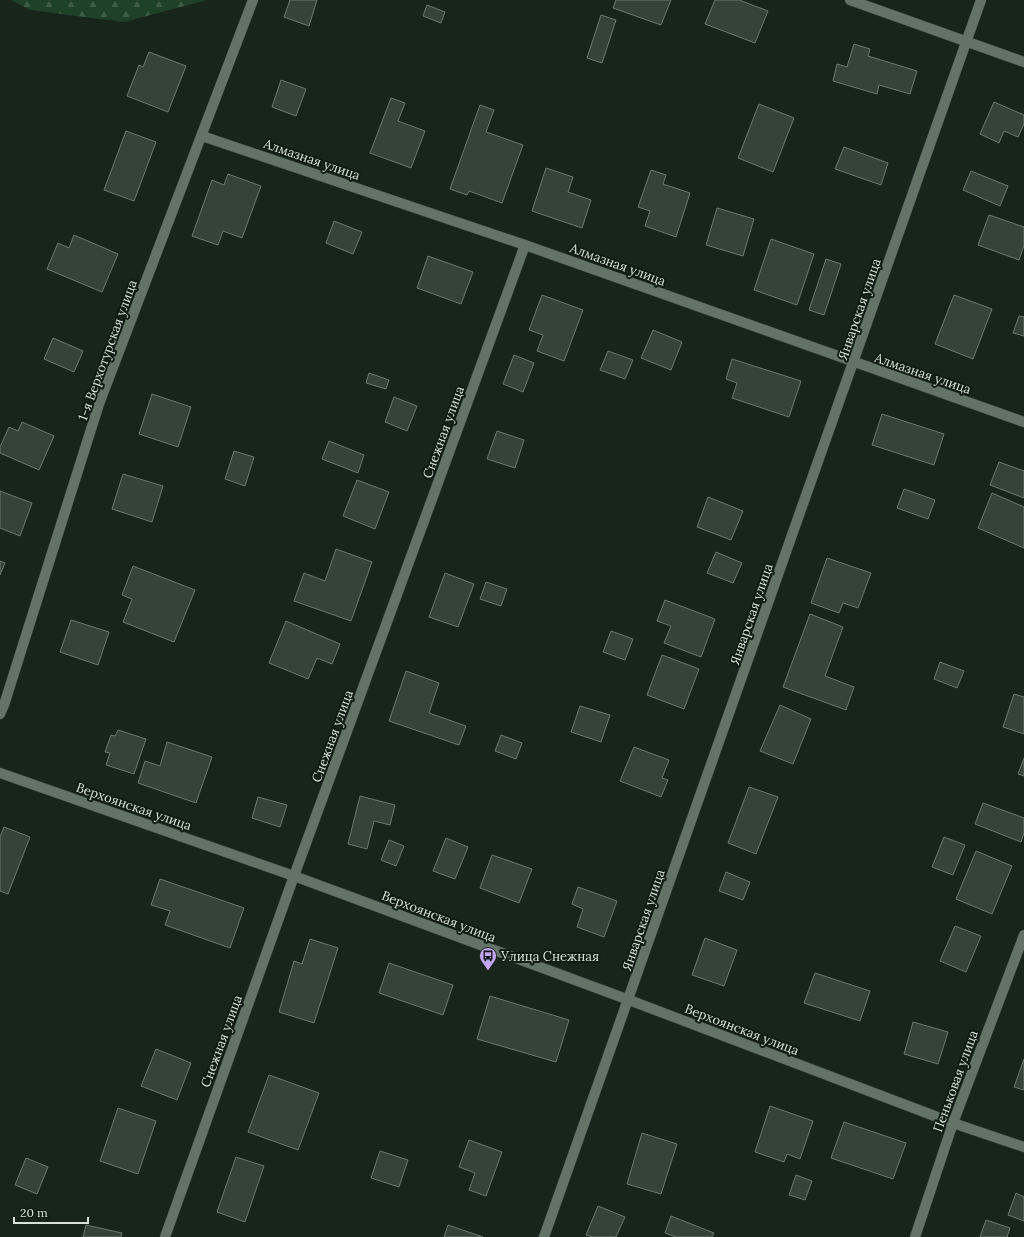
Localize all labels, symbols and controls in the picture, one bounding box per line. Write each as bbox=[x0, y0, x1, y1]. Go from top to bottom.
street label: Алмазная улица bbox=[260, 135, 363, 184]
street label: Алмазная улица bbox=[567, 239, 668, 290]
street label: Январская улица bbox=[834, 256, 885, 362]
street label: 1-я Верхотурская улица bbox=[74, 277, 141, 423]
street label: Алмазная улица bbox=[871, 349, 974, 398]
street label: Снежная улица bbox=[419, 383, 468, 481]
street label: Январская улица bbox=[726, 561, 777, 667]
street label: Снежная улица bbox=[308, 687, 357, 785]
street label: Верхоянская улица bbox=[74, 779, 194, 834]
street label: Январская улица bbox=[618, 867, 669, 973]
street label: Верхоянская улица bbox=[379, 887, 499, 946]
bus stop icon: Улица Снежная bbox=[478, 946, 498, 971]
place label: Улица Снежная bbox=[500, 948, 599, 965]
street label: Снежная улица bbox=[197, 992, 246, 1090]
street label: Верхоянская улица bbox=[682, 1000, 802, 1059]
street label: Пеньковая улица bbox=[929, 1028, 982, 1134]
scale bar bbox=[14, 1199, 88, 1225]
text: 20 m bbox=[20, 1205, 48, 1220]

